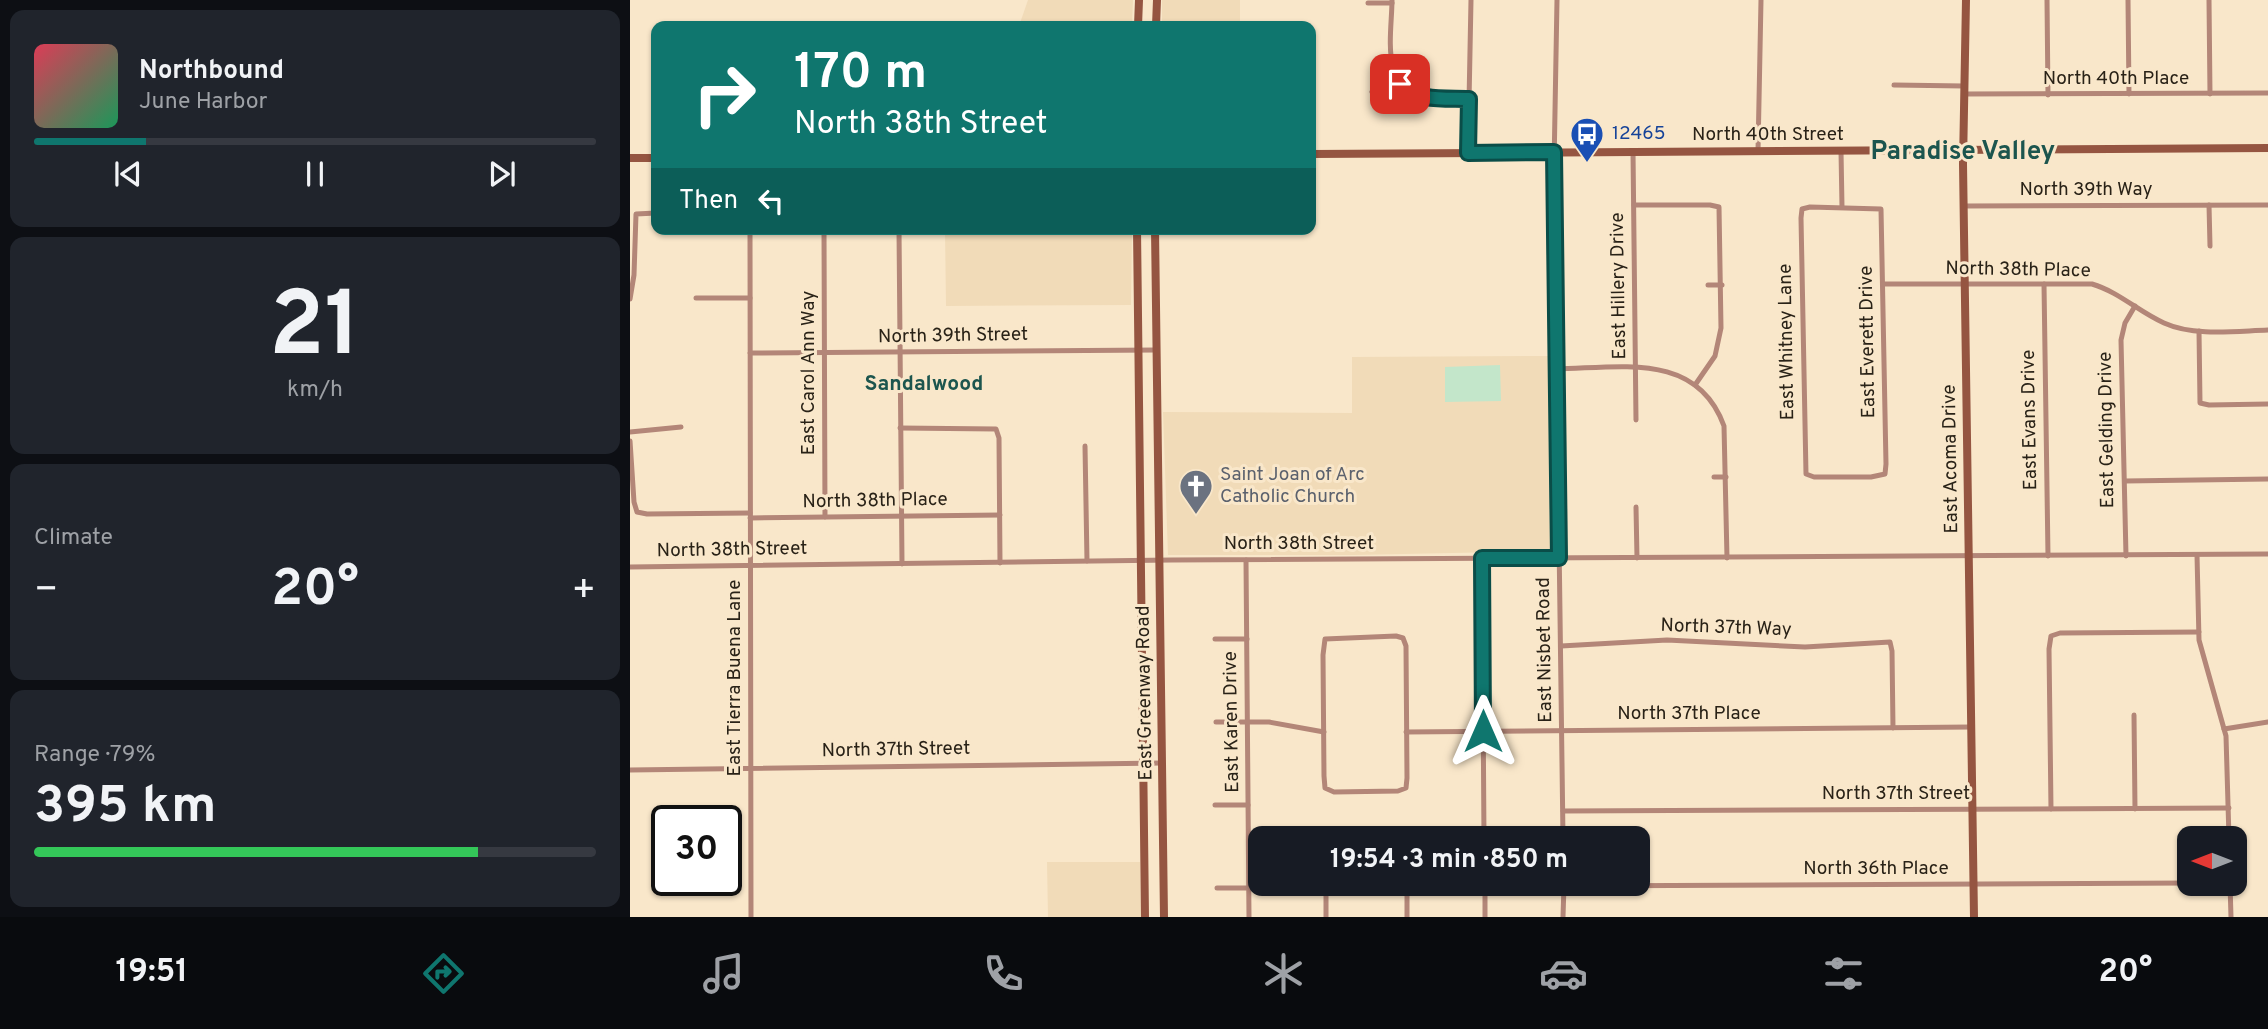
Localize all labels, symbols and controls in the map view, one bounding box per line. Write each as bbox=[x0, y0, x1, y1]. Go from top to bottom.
text: 170 m bbox=[794, 44, 927, 106]
icon: right bbox=[679, 49, 770, 140]
pin bbox=[1370, 54, 1430, 114]
text: Northbound bbox=[139, 55, 284, 88]
icon: arrive bbox=[1381, 65, 1419, 103]
street label: North 40th Place bbox=[2043, 67, 2189, 91]
text: June Harbor bbox=[139, 88, 267, 117]
text: North 38th Street bbox=[794, 105, 1048, 145]
bus stop icon: 12465 bbox=[1568, 115, 1606, 164]
place label: 12465 bbox=[1612, 122, 1665, 146]
street label: North 40th Street bbox=[1692, 123, 1844, 147]
district label: Paradise Valley bbox=[1871, 136, 2056, 169]
icon: previous bbox=[109, 155, 147, 193]
icon: pause bbox=[296, 155, 334, 193]
icon: next bbox=[483, 155, 521, 193]
street label: North 39th Way bbox=[2019, 178, 2153, 202]
icon: left bbox=[752, 182, 790, 220]
text: Then bbox=[679, 185, 738, 218]
street label: East Hillery Drive bbox=[1606, 212, 1632, 360]
street label: North 38th Place bbox=[1945, 257, 2091, 283]
street label: East Whitney Lane bbox=[1774, 264, 1800, 420]
street label: East Everett Drive bbox=[1855, 266, 1881, 418]
text: 21 bbox=[269, 273, 361, 388]
street label: East Carol Ann Way bbox=[797, 291, 821, 455]
street label: North 39th Street bbox=[878, 323, 1028, 349]
street label: East Evans Drive bbox=[2017, 349, 2043, 491]
street label: East Gelding Drive bbox=[2094, 352, 2120, 508]
district label: Sandalwood bbox=[865, 371, 983, 398]
text: km/h bbox=[287, 376, 343, 405]
street label: East Acoma Drive bbox=[1938, 384, 1964, 534]
place label: Saint Joan of Arc Catholic Church bbox=[1220, 463, 1365, 509]
church icon: Saint Joan of Arc Catholic Church bbox=[1177, 467, 1215, 516]
street label: North 38th Place bbox=[802, 488, 948, 514]
text: Climate bbox=[34, 524, 113, 553]
street label: North 38th Street bbox=[1224, 532, 1374, 556]
street label: North 38th Street bbox=[656, 537, 808, 563]
text: 20° bbox=[271, 558, 359, 624]
text: − bbox=[34, 567, 59, 616]
text: + bbox=[571, 567, 596, 616]
street label: East Nisbet Road bbox=[1532, 577, 1558, 723]
street label: East Tierra Buena Lane bbox=[723, 580, 747, 776]
street label: East Greenway Road bbox=[1131, 605, 1159, 781]
street label: North 37th Way bbox=[1660, 614, 1792, 642]
street label: East Karen Drive bbox=[1219, 651, 1245, 793]
position arrow bbox=[1446, 694, 1520, 768]
street label: North 37th Place bbox=[1617, 702, 1761, 726]
street label: North 37th Street bbox=[822, 737, 970, 763]
text: Range · 79% bbox=[34, 741, 156, 770]
text: 395 km bbox=[34, 775, 217, 841]
street label: North 37th Street bbox=[1822, 782, 1970, 806]
speed limit sign: 30 bbox=[651, 805, 742, 896]
north arrow bbox=[2177, 826, 2247, 896]
map controls bbox=[2177, 826, 2247, 896]
text: 19:54 · 3 min · 850 m bbox=[1330, 844, 1568, 877]
street label: North 36th Place bbox=[1803, 857, 1949, 881]
icon: directions bbox=[419, 949, 468, 998]
icon: music bbox=[699, 949, 748, 998]
icon: phone bbox=[979, 949, 1028, 998]
icon: climate bbox=[1259, 949, 1308, 998]
icon: car bbox=[1539, 949, 1588, 998]
icon: filters bbox=[1819, 949, 1868, 998]
text: 19:51 bbox=[115, 953, 188, 993]
text: 20° bbox=[2099, 953, 2152, 993]

